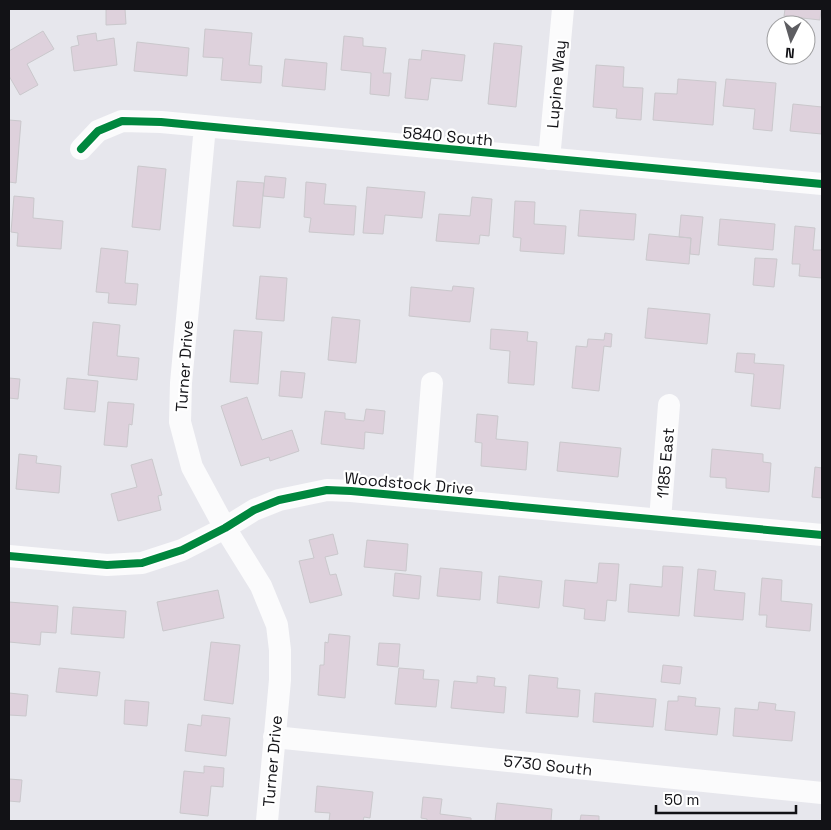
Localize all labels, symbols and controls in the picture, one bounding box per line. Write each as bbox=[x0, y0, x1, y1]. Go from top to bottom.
north arrow bbox=[766, 15, 816, 65]
street label: Lupine Way bbox=[542, 39, 571, 129]
text: N bbox=[784, 44, 795, 62]
street label: 5840 South bbox=[402, 122, 494, 151]
street label: Turner Drive bbox=[171, 320, 198, 413]
street label: 1185 East bbox=[652, 427, 679, 499]
street label: Woodstock Drive bbox=[343, 467, 474, 500]
street label: Turner Drive bbox=[258, 714, 287, 808]
street label: 5730 South bbox=[503, 750, 593, 781]
scale bar bbox=[656, 782, 796, 814]
text: 50 m bbox=[664, 790, 699, 809]

